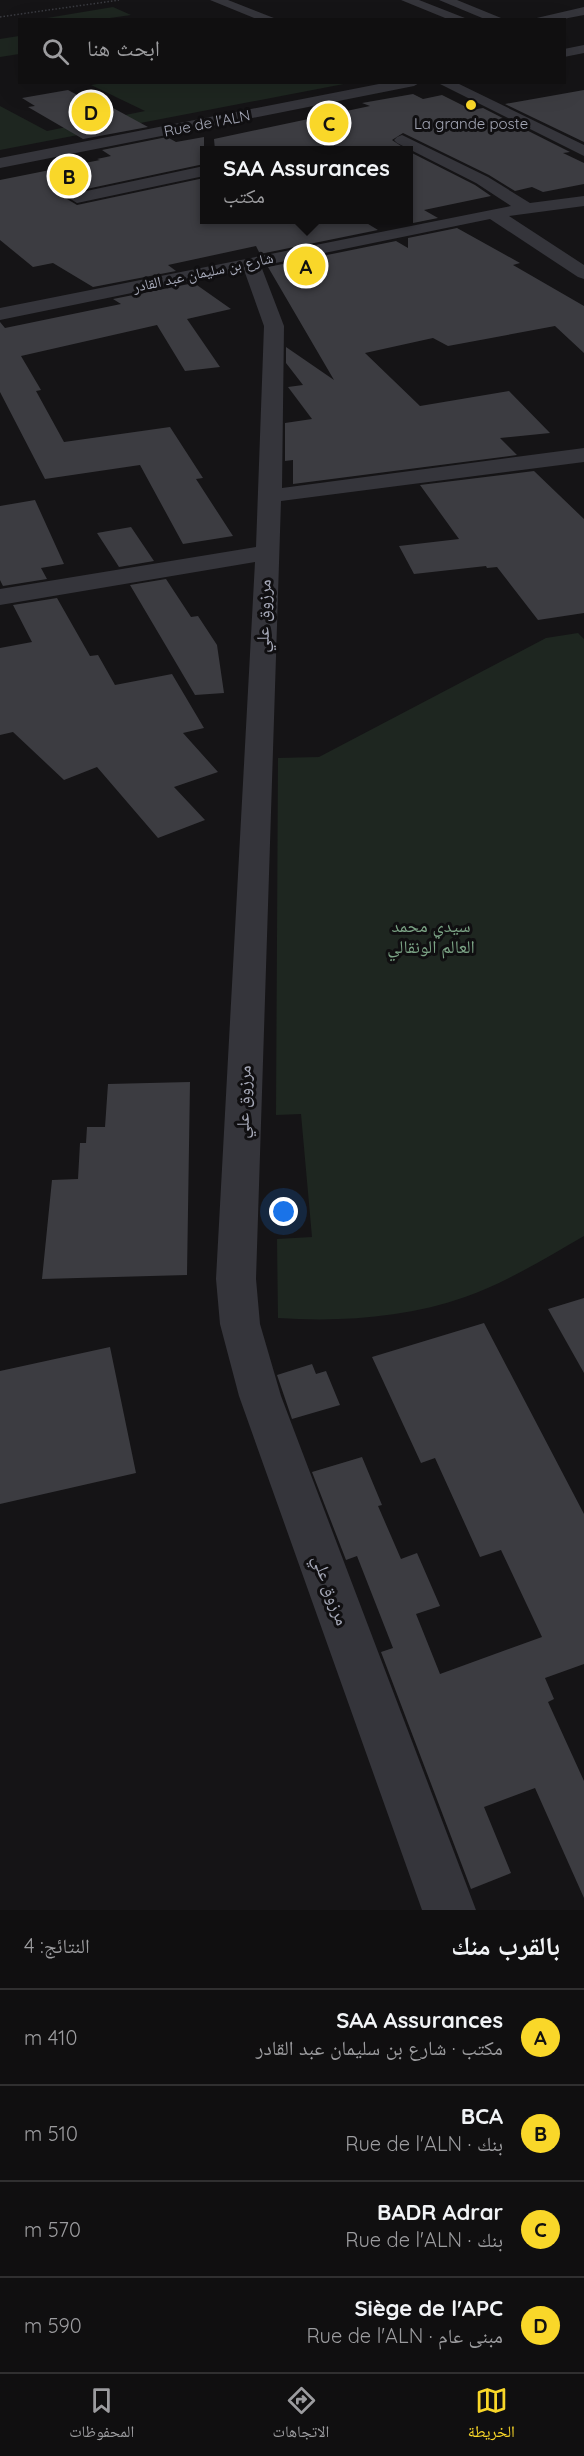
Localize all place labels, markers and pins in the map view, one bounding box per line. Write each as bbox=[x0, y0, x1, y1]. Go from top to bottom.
pin: D bbox=[72, 90, 110, 134]
marker: La grande poste bbox=[464, 98, 478, 112]
pin: C bbox=[310, 100, 348, 146]
place label: La grande poste bbox=[414, 114, 528, 133]
pin: B bbox=[50, 154, 88, 198]
pin: A bbox=[286, 244, 326, 288]

